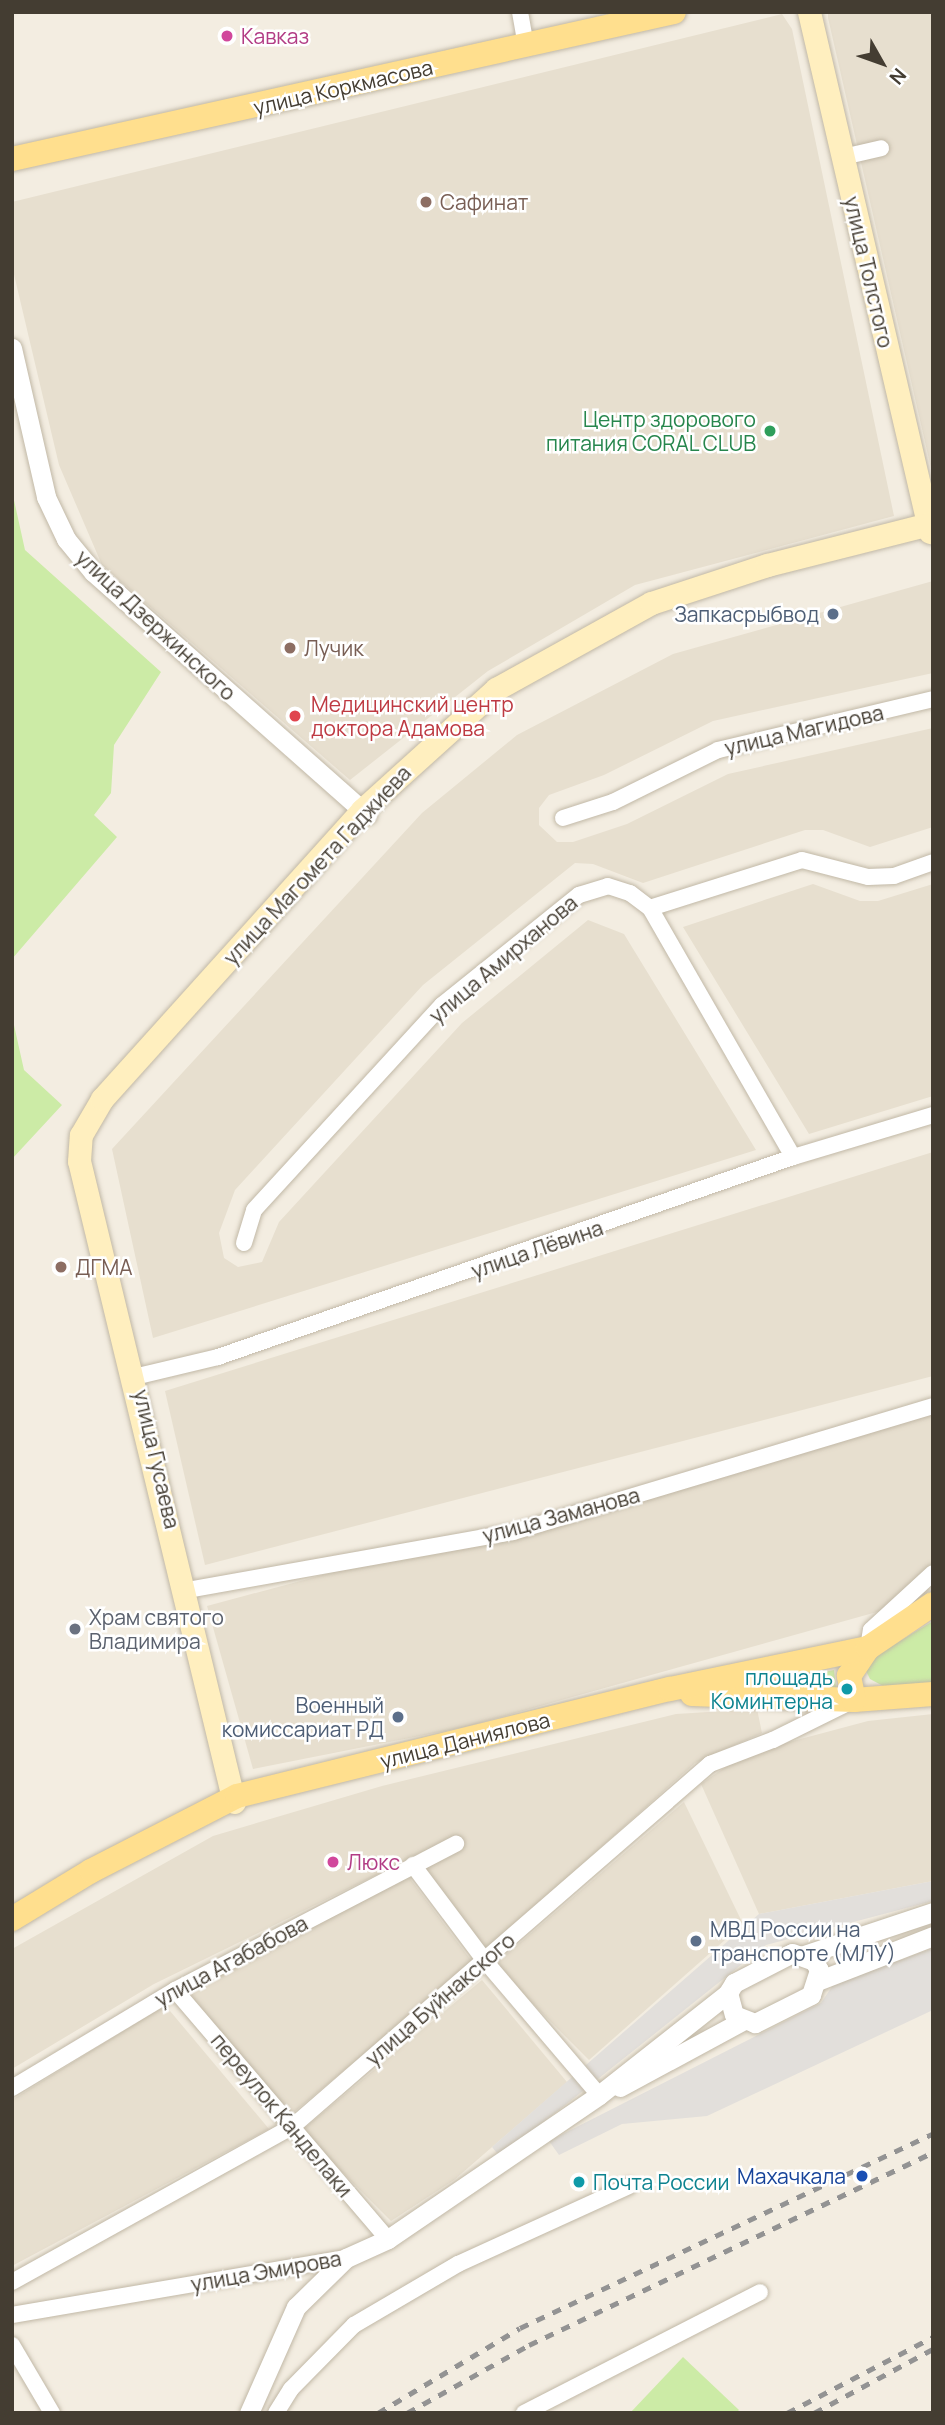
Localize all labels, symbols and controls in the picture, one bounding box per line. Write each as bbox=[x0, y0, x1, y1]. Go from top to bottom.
place label: Кавказ bbox=[241, 23, 309, 49]
marker: Кавказ bbox=[219, 28, 235, 44]
north arrow bbox=[847, 28, 917, 98]
street label: улица Коркмасова bbox=[251, 54, 435, 120]
text: N bbox=[884, 63, 912, 90]
place label: Сафинат bbox=[440, 189, 528, 215]
marker: Сафинат bbox=[418, 194, 434, 210]
street label: улица Толстого bbox=[839, 194, 899, 350]
place label: Центр здорового питания CORAL CLUB bbox=[545, 406, 756, 456]
marker: Центр здорового питания CORAL CLUB bbox=[762, 423, 778, 439]
street label: улица Дзержинского bbox=[71, 544, 241, 706]
place label: Запкасрыбвод bbox=[674, 601, 819, 627]
marker: Запкасрыбвод bbox=[825, 606, 841, 622]
place label: Лучик bbox=[304, 635, 364, 661]
marker: Лучик bbox=[282, 640, 298, 656]
place label: Медицинский центр доктора Адамова bbox=[311, 691, 514, 741]
street label: улица Магидова bbox=[722, 699, 886, 761]
marker: Медицинский центр доктора Адамова bbox=[285, 706, 305, 726]
street label: улица Магомета Гаджиева bbox=[218, 760, 416, 970]
street label: улица Амирханова bbox=[424, 890, 582, 1028]
street label: улица Лёвина bbox=[468, 1215, 606, 1283]
place label: ДГМА bbox=[75, 1254, 133, 1280]
marker: ДГМА bbox=[53, 1259, 69, 1275]
street label: улица Гусаева bbox=[129, 1387, 185, 1531]
street label: улица Заманова bbox=[480, 1482, 642, 1548]
place label: Храм святого Владимира bbox=[89, 1604, 224, 1654]
marker: Храм святого Владимира bbox=[67, 1621, 83, 1637]
place label: площадь Коминтерна bbox=[711, 1664, 833, 1714]
marker: площадь Коминтерна bbox=[839, 1681, 855, 1697]
place label: Военный комиссариат РД bbox=[222, 1692, 384, 1742]
street label: улица Даниялова bbox=[378, 1707, 552, 1773]
marker: Военный комиссариат РД bbox=[390, 1709, 406, 1725]
place label: Люкс bbox=[347, 1849, 400, 1875]
marker: Люкс bbox=[325, 1854, 341, 1870]
street label: улица Агабабова bbox=[150, 1910, 312, 2012]
place label: МВД России на транспорте (МЛУ) bbox=[710, 1916, 896, 1966]
street label: улица Буйнакского bbox=[360, 1927, 520, 2071]
marker: МВД России на транспорте (МЛУ) bbox=[688, 1933, 704, 1949]
street label: переулок Канделаки bbox=[206, 2028, 358, 2202]
place label: Махачкала bbox=[737, 2163, 846, 2189]
marker: Махачкала bbox=[852, 2166, 872, 2186]
place label: Почта России bbox=[593, 2169, 729, 2195]
marker: Почта России bbox=[571, 2174, 587, 2190]
street label: улица Эмирова bbox=[189, 2245, 343, 2297]

